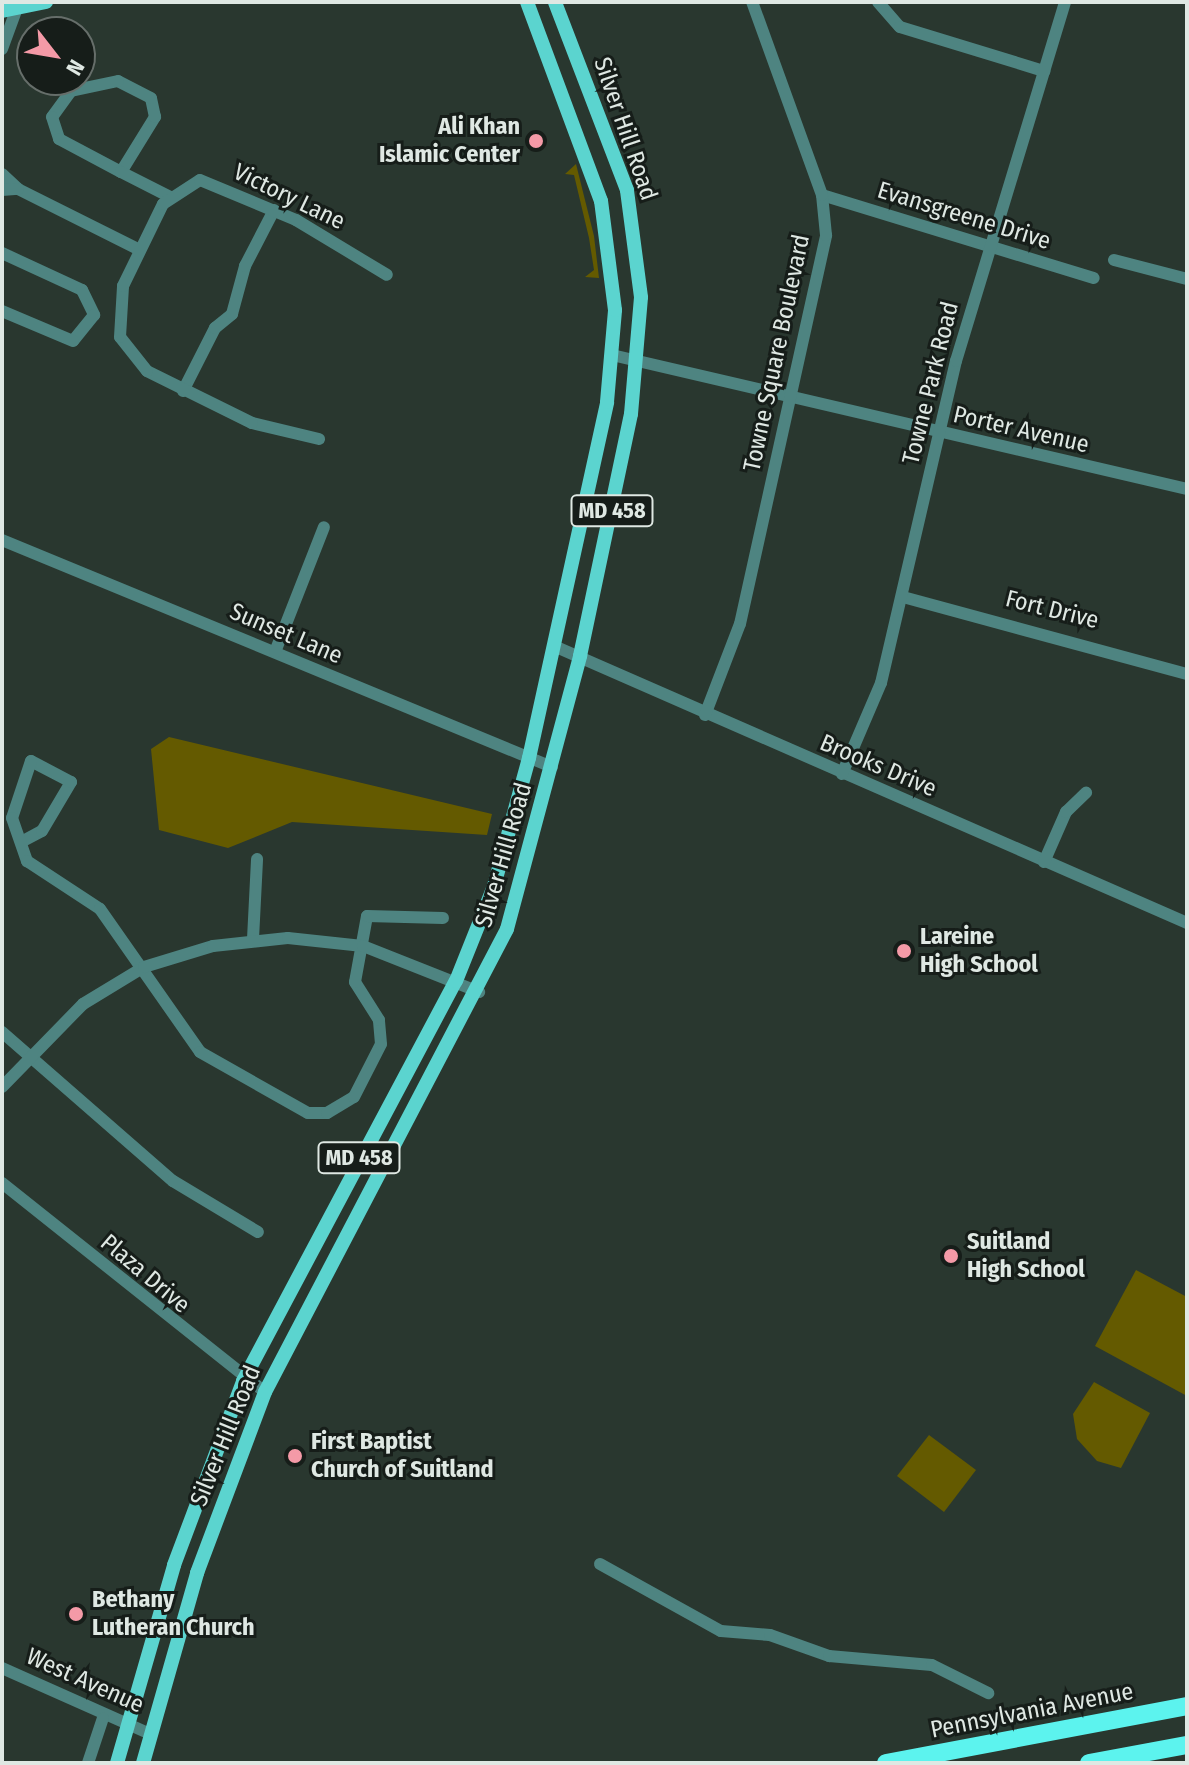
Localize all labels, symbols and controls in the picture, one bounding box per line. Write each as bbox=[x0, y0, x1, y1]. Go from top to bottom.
north arrow bbox=[16, 16, 96, 96]
street label: Silver Hill Road bbox=[587, 54, 663, 204]
text: N bbox=[60, 55, 90, 80]
place label: Ali Khan Islamic Center bbox=[379, 113, 520, 169]
marker: Ali Khan Islamic Center bbox=[527, 132, 545, 150]
street label: Victory Lane bbox=[229, 158, 349, 236]
street label: Evansgreene Drive bbox=[874, 176, 1054, 256]
street label: Towne Square Boulevard bbox=[738, 232, 816, 474]
street label: Towne Park Road bbox=[897, 299, 965, 467]
street label: Porter Avenue bbox=[950, 400, 1092, 460]
road number: MD 458 bbox=[570, 493, 654, 529]
street label: Fort Drive bbox=[1002, 585, 1102, 635]
street label: Sunset Lane bbox=[225, 597, 347, 671]
street label: Brooks Drive bbox=[815, 729, 941, 803]
street label: Silver Hill Road bbox=[470, 779, 538, 931]
place label: Lareine High School bbox=[920, 923, 1038, 979]
marker: Lareine High School bbox=[895, 942, 913, 960]
road number: MD 458 bbox=[317, 1140, 401, 1176]
street label: Plaza Drive bbox=[94, 1228, 196, 1320]
place label: Suitland High School bbox=[967, 1228, 1085, 1284]
marker: Suitland High School bbox=[942, 1247, 960, 1265]
street label: Silver Hill Road bbox=[185, 1361, 267, 1511]
place label: First Baptist Church of Suitland bbox=[311, 1428, 494, 1484]
marker: First Baptist Church of Suitland bbox=[286, 1447, 304, 1465]
place label: Bethany Lutheran Church bbox=[92, 1586, 255, 1642]
marker: Bethany Lutheran Church bbox=[67, 1605, 85, 1623]
street label: West Avenue bbox=[22, 1642, 148, 1720]
street label: Pennsylvania Avenue bbox=[928, 1677, 1136, 1745]

